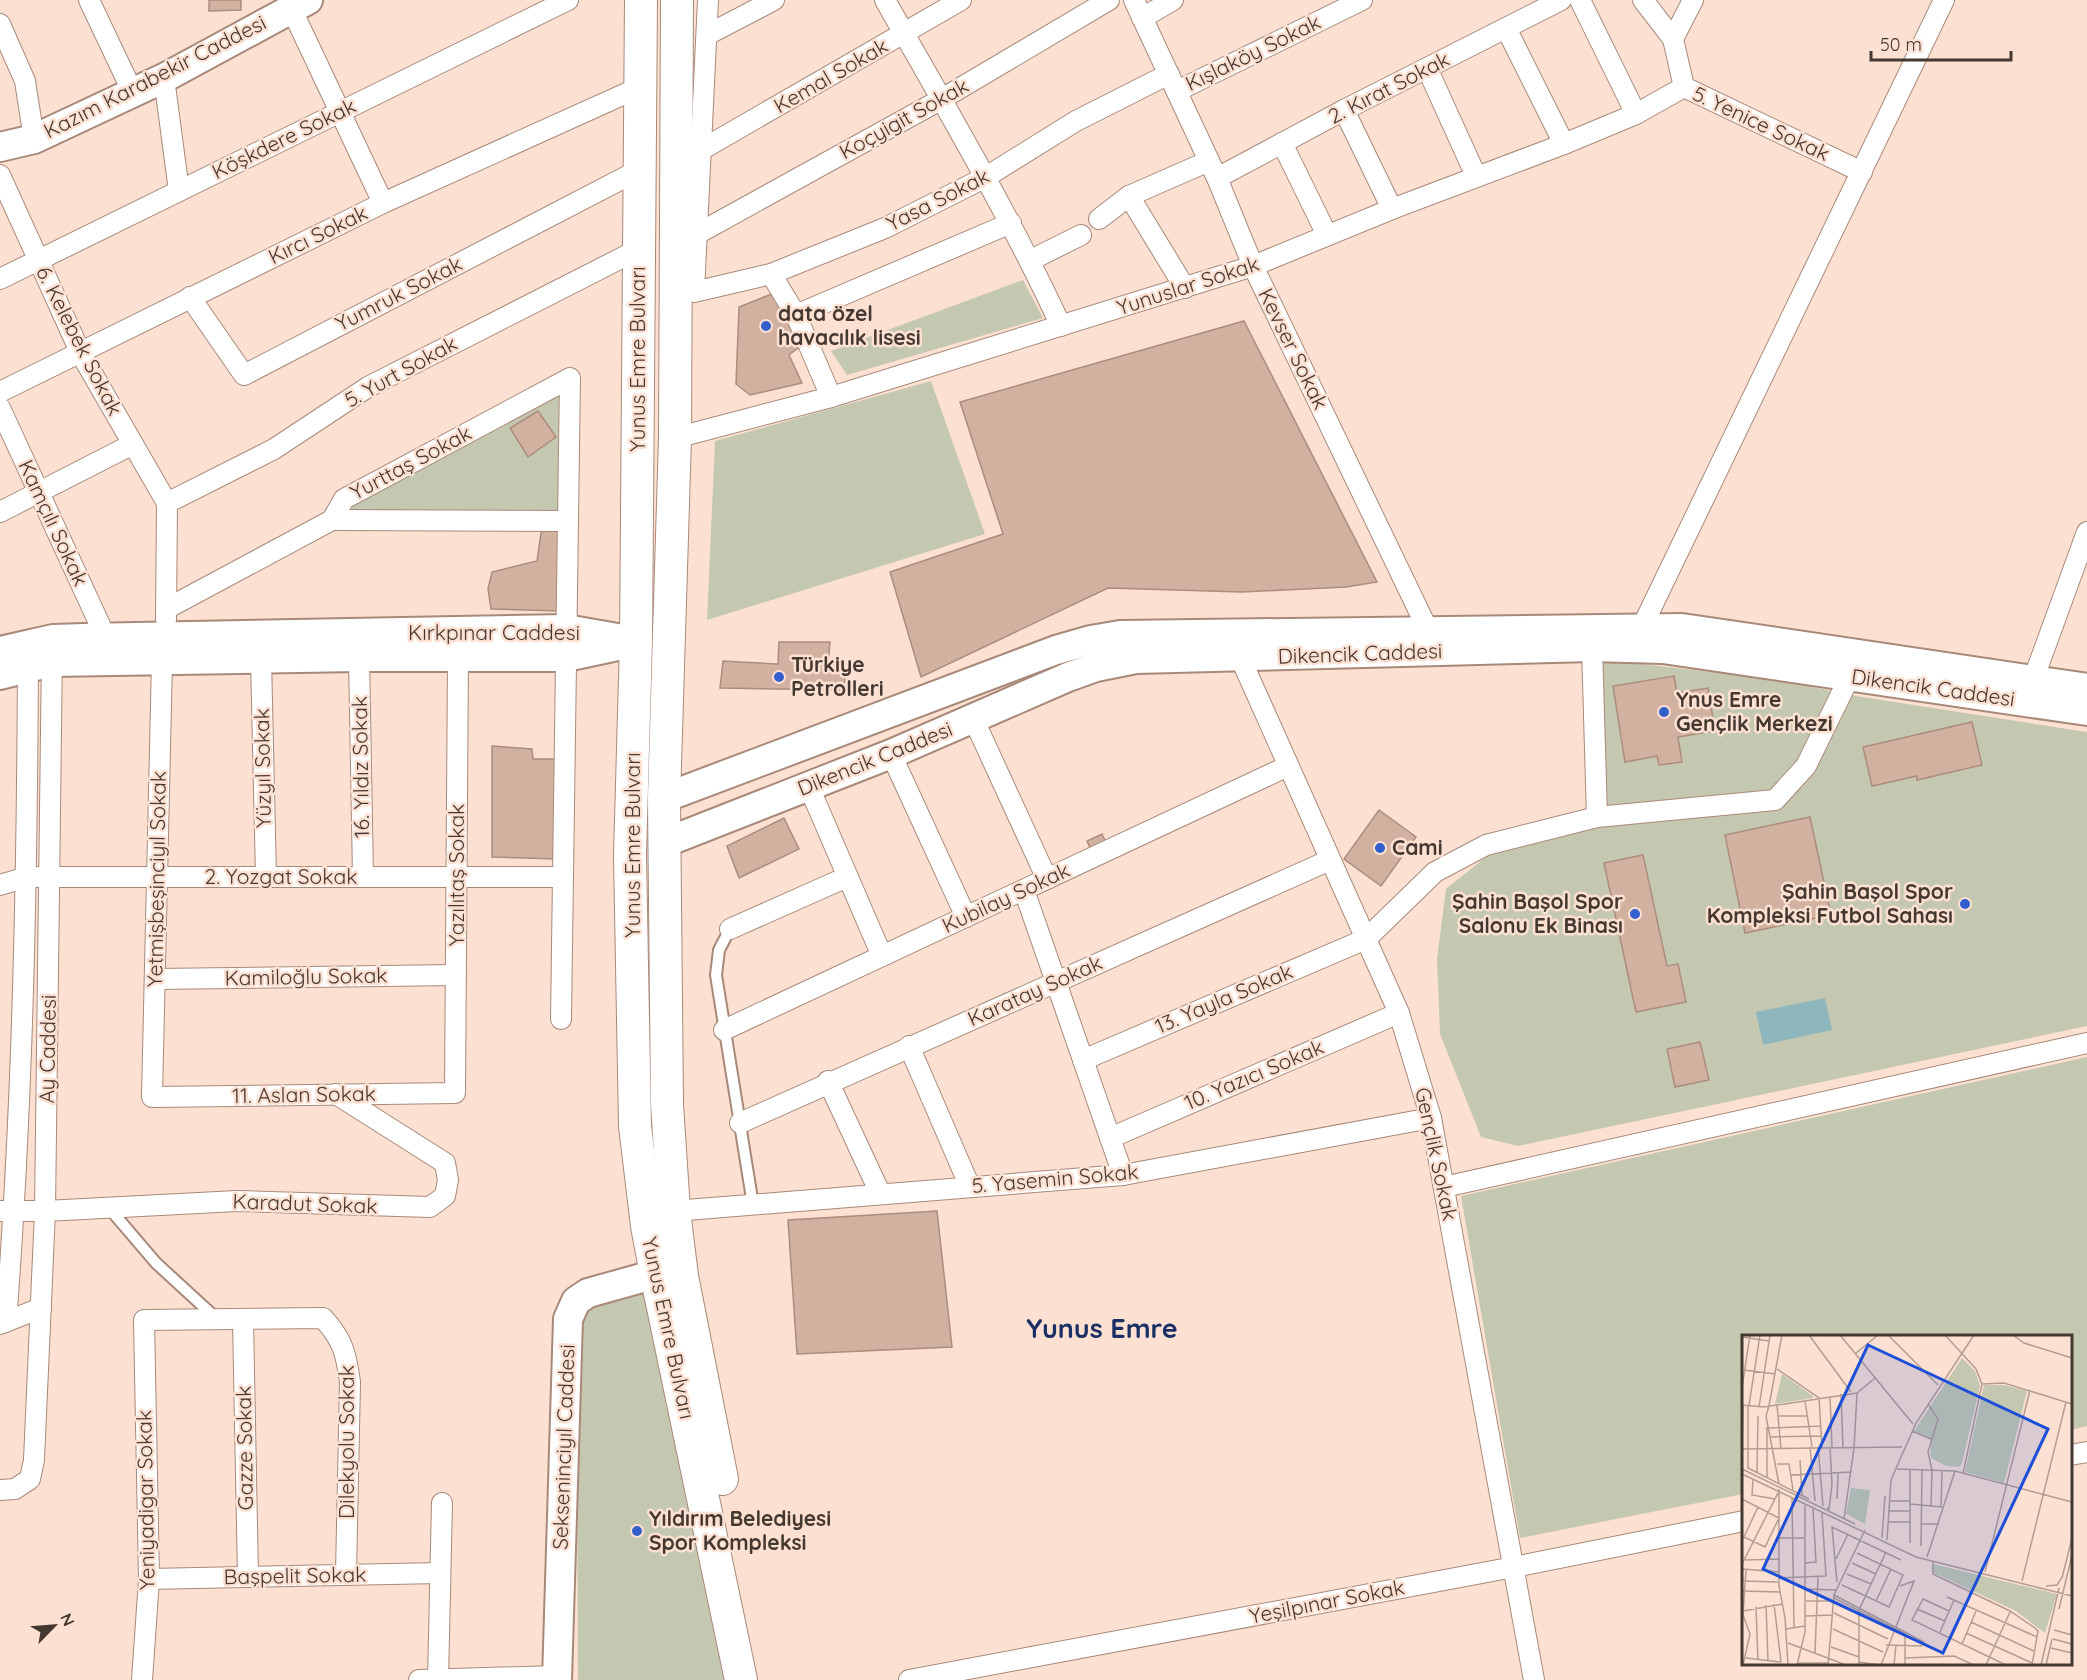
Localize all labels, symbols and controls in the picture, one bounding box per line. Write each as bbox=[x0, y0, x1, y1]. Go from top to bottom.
street label: Kışlaköy Sokak bbox=[1181, 8, 1324, 96]
street label: Kazım Karabekir Caddesi bbox=[39, 9, 270, 144]
scale bar bbox=[1871, 24, 2010, 62]
street label: Kemal Sokak bbox=[769, 32, 892, 118]
text: 50 m bbox=[1880, 33, 1922, 56]
street label: 2. Kırat Sokak bbox=[1323, 45, 1454, 129]
street label: Koçyigit Sokak bbox=[834, 72, 973, 164]
street label: 5. Yenice Sokak bbox=[1689, 80, 1834, 166]
street label: Köşkdere Sokak bbox=[207, 92, 360, 184]
street label: Yasa Sokak bbox=[882, 162, 993, 236]
street label: Kırcı Sokak bbox=[264, 199, 371, 269]
street label: Yumruk Sokak bbox=[331, 250, 466, 336]
street label: Yunuslar Sokak bbox=[1113, 250, 1262, 320]
street label: 6. Kelebek Sokak bbox=[31, 262, 129, 420]
street label: Yunus Emre Bulvarı bbox=[624, 266, 650, 452]
street label: Kevser Sokak bbox=[1253, 284, 1334, 413]
place label: data özel havacılık lisesi bbox=[778, 300, 921, 350]
marker: data özel havacılık lisesi bbox=[759, 319, 773, 333]
street label: 5. Yurt Sokak bbox=[340, 330, 461, 413]
street label: Yurttaş Sokak bbox=[345, 419, 476, 505]
street label: Kamçılı Sokak bbox=[13, 455, 94, 590]
street label: Kırkpınar Caddesi bbox=[408, 619, 580, 645]
street label: Dikencik Caddesi bbox=[1277, 637, 1443, 669]
place label: Türkiye Petrolleri bbox=[791, 651, 884, 701]
street label: Dikencik Caddesi bbox=[1850, 663, 2017, 711]
marker: Türkiye Petrolleri bbox=[772, 670, 786, 684]
place label: Ynus Emre Gençlik Merkezi bbox=[1676, 686, 1833, 736]
street label: 16. Yıldız Sokak bbox=[346, 696, 374, 838]
marker: Ynus Emre Gençlik Merkezi bbox=[1657, 705, 1671, 719]
street label: Yüzyıl Sokak bbox=[248, 708, 276, 828]
street label: Dikencik Caddesi bbox=[793, 715, 956, 801]
street label: Yunus Emre Bulvarı bbox=[619, 752, 645, 938]
street label: Yetmişbeşinciyıl Sokak bbox=[141, 771, 171, 987]
street label: Yazılıtaş Sokak bbox=[443, 804, 469, 946]
place label: Cami bbox=[1392, 834, 1443, 860]
marker: Cami bbox=[1373, 841, 1387, 855]
street label: Kubilay Sokak bbox=[938, 856, 1074, 938]
street label: 2. Yozgat Sokak bbox=[205, 863, 357, 889]
place label: Şahin Başol Spor Kompleksi Futbol Sahası bbox=[1707, 878, 1953, 928]
place label: Şahin Başol Spor Salonu Ek Binası bbox=[1452, 888, 1623, 938]
marker: Şahin Başol Spor Kompleksi Futbol Sahası bbox=[1958, 897, 1972, 911]
marker: Şahin Başol Spor Salonu Ek Binası bbox=[1628, 907, 1642, 921]
street label: Karatay Sokak bbox=[963, 949, 1106, 1031]
street label: 13. Yayla Sokak bbox=[1151, 957, 1296, 1039]
street label: Kamiloğlu Sokak bbox=[224, 962, 388, 990]
street label: Ay Caddesi bbox=[33, 994, 61, 1104]
street label: 10. Yazıcı Sokak bbox=[1180, 1033, 1327, 1115]
street label: 11. Aslan Sokak bbox=[232, 1080, 376, 1108]
street label: Gençlik Sokak bbox=[1410, 1085, 1464, 1223]
street label: 5. Yasemin Sokak bbox=[971, 1158, 1139, 1198]
street label: Karadut Sokak bbox=[232, 1187, 378, 1219]
street label: Yunus Emre Bulvarı bbox=[637, 1234, 701, 1421]
district label: Yunus Emre bbox=[1026, 1311, 1178, 1345]
inset map bbox=[1742, 1335, 2072, 1665]
street label: Sekseninciyıl Caddesi bbox=[546, 1344, 580, 1550]
street label: Dilekyolu Sokak bbox=[333, 1365, 359, 1519]
street label: Gazze Sokak bbox=[230, 1385, 258, 1511]
street label: Yeniyadigar Sokak bbox=[130, 1410, 160, 1590]
place label: Yıldırım Belediyesi Spor Kompleksi bbox=[649, 1505, 831, 1555]
marker: Yıldırım Belediyesi Spor Kompleksi bbox=[630, 1524, 644, 1538]
street label: Başpelit Sokak bbox=[223, 1561, 367, 1589]
street label: Yeşilpınar Sokak bbox=[1247, 1573, 1407, 1629]
north arrow bbox=[24, 1596, 84, 1656]
text: N bbox=[56, 1610, 79, 1629]

